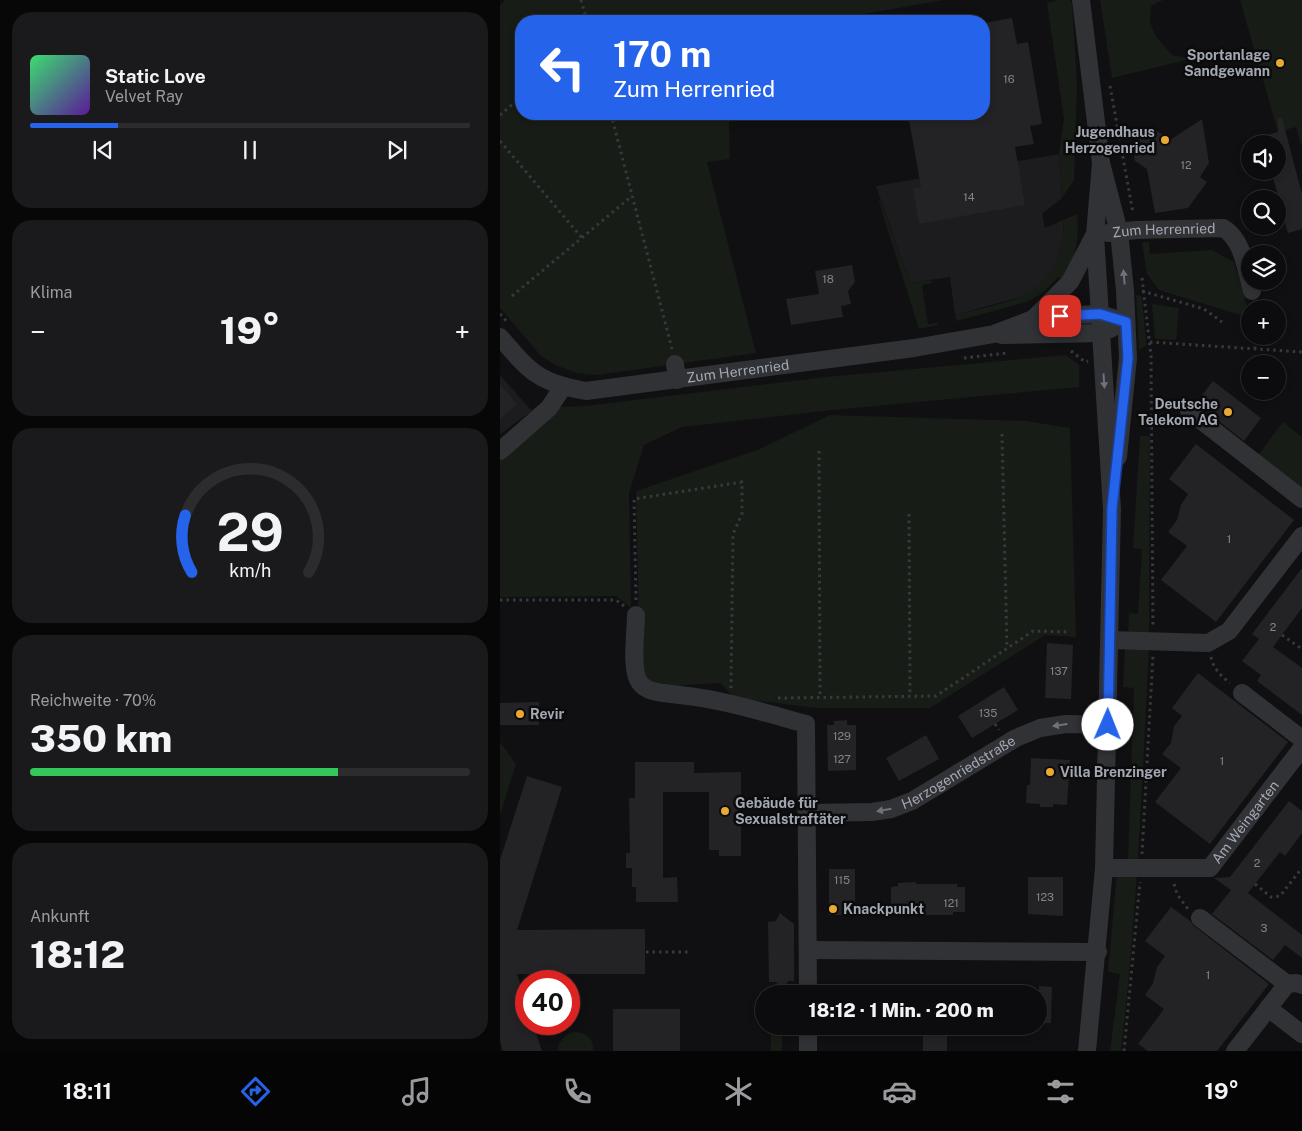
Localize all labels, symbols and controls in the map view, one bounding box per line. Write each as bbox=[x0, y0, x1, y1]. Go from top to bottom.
text: 170 m bbox=[613, 34, 711, 75]
icon: left bbox=[530, 35, 595, 100]
place label: Sportanlage Sandgewann bbox=[1184, 47, 1270, 79]
marker: Sportanlage Sandgewann bbox=[1274, 57, 1286, 69]
text: Static Love bbox=[105, 65, 206, 87]
house number: 16 bbox=[1003, 73, 1015, 85]
text: Zum Herrenried bbox=[613, 76, 775, 102]
text: Velvet Ray bbox=[105, 87, 183, 106]
place label: Jugendhaus Herzogenried bbox=[1065, 124, 1155, 156]
marker: Jugendhaus Herzogenried bbox=[1159, 134, 1171, 146]
map controls bbox=[1241, 135, 1286, 400]
button: sound bbox=[1241, 135, 1286, 180]
icon: previous bbox=[89, 136, 117, 164]
icon: pause bbox=[236, 136, 264, 164]
icon: next bbox=[383, 136, 411, 164]
house number: 12 bbox=[1180, 159, 1192, 171]
button: search bbox=[1241, 190, 1286, 235]
house number: 14 bbox=[963, 191, 975, 203]
street label: Zum Herrenried bbox=[1111, 220, 1216, 240]
button: layers bbox=[1241, 245, 1286, 290]
one-way arrow bbox=[1119, 269, 1127, 285]
house number: 18 bbox=[822, 273, 834, 285]
text: Klima bbox=[30, 283, 72, 302]
pin bbox=[1039, 295, 1081, 337]
button: + bbox=[1241, 300, 1286, 345]
icon: arrive bbox=[1046, 302, 1074, 330]
text: 19° bbox=[220, 308, 280, 353]
text: − bbox=[30, 315, 46, 348]
text: + bbox=[454, 315, 470, 348]
button: − bbox=[1241, 355, 1286, 400]
street label: Zum Herrenried bbox=[686, 356, 790, 386]
one-way arrow bbox=[1101, 374, 1109, 390]
place label: Deutsche Telekom AG bbox=[1138, 396, 1218, 428]
marker: Deutsche Telekom AG bbox=[1222, 406, 1234, 418]
text: 29 bbox=[216, 502, 284, 563]
house number: 1 bbox=[1227, 533, 1231, 545]
text: km/h bbox=[229, 560, 271, 581]
house number: 2 bbox=[1270, 621, 1277, 633]
house number: 137 bbox=[1050, 665, 1068, 677]
text: Reichweite · 70% bbox=[30, 691, 156, 710]
position arrow bbox=[1081, 698, 1133, 750]
place label: Revir bbox=[530, 706, 564, 722]
house number: 135 bbox=[979, 707, 997, 719]
marker: Revir bbox=[514, 708, 526, 720]
text: 350 km bbox=[30, 716, 172, 761]
one-way arrow bbox=[1052, 721, 1068, 729]
house number: 129 bbox=[833, 730, 851, 742]
street label: Herzogenriedstraße bbox=[899, 732, 1018, 812]
house number: 127 bbox=[833, 753, 851, 765]
house number: 1 bbox=[1220, 755, 1224, 767]
place label: Villa Brenzinger bbox=[1060, 764, 1167, 780]
marker: Villa Brenzinger bbox=[1044, 766, 1056, 778]
street label: Am Weingarten bbox=[1208, 777, 1282, 867]
place label: Gebäude für Sexualstraftäter bbox=[735, 795, 846, 827]
marker: Gebäude für Sexualstraftäter bbox=[719, 805, 731, 817]
one-way arrow bbox=[876, 806, 892, 814]
house number: 2 bbox=[1254, 857, 1261, 869]
house number: 115 bbox=[834, 874, 850, 886]
house number: 123 bbox=[1036, 891, 1054, 903]
house number: 121 bbox=[943, 897, 959, 909]
place label: Knackpunkt bbox=[843, 901, 924, 917]
marker: Knackpunkt bbox=[827, 903, 839, 915]
text: Ankunft bbox=[30, 907, 90, 926]
house number: 3 bbox=[1261, 922, 1268, 934]
text: 18:12 bbox=[30, 932, 125, 977]
house number: 1 bbox=[1206, 969, 1210, 981]
speed limit sign: 40 bbox=[515, 970, 580, 1035]
text: 18:12 · 1 Min. · 200 m bbox=[808, 999, 994, 1021]
icon: directions bbox=[238, 1074, 273, 1109]
icon: music bbox=[399, 1074, 434, 1109]
icon: phone bbox=[560, 1074, 595, 1109]
icon: climate bbox=[721, 1074, 756, 1109]
icon: car bbox=[882, 1074, 917, 1109]
icon: filters bbox=[1043, 1074, 1078, 1109]
text: 18:11 bbox=[63, 1078, 112, 1104]
text: 19° bbox=[1205, 1078, 1239, 1104]

